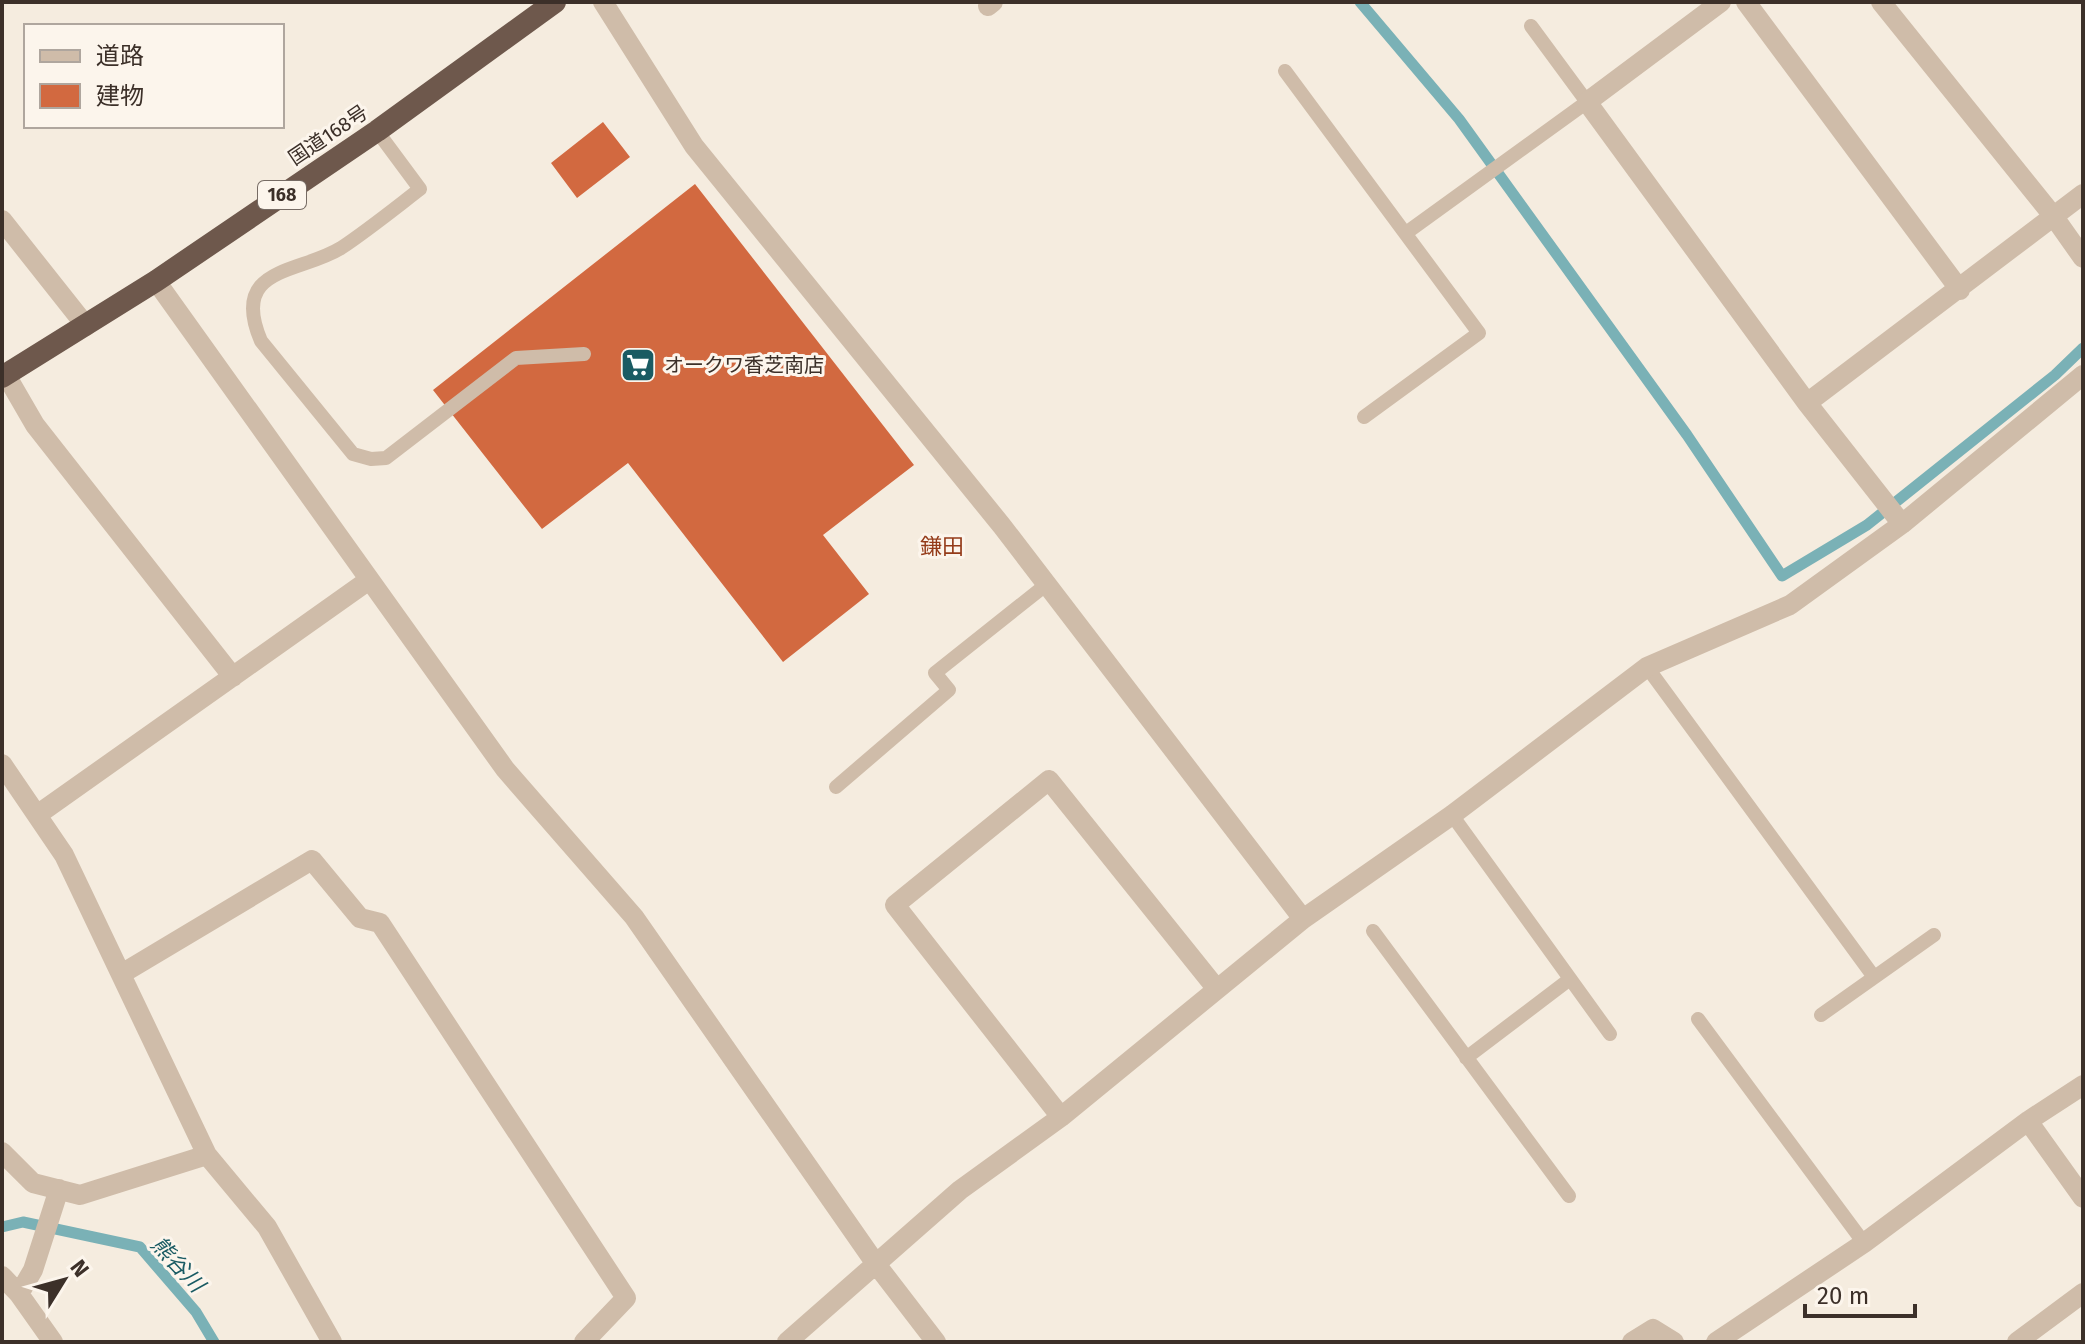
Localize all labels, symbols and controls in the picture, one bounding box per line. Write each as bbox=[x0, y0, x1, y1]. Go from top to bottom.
legend bbox=[24, 24, 284, 128]
text: 道路 bbox=[96, 42, 144, 70]
text: 建物 bbox=[96, 82, 144, 110]
street label: 国道168号 bbox=[284, 100, 372, 170]
road number: 168 bbox=[258, 181, 306, 209]
supermarket icon: オークワ香芝南店 bbox=[619, 346, 657, 384]
place label: オークワ香芝南店 bbox=[664, 353, 824, 377]
district label: 鎌田 bbox=[920, 533, 964, 560]
water label: 熊谷川 bbox=[145, 1231, 211, 1299]
north arrow bbox=[24, 1240, 104, 1320]
text: N bbox=[64, 1254, 95, 1282]
scale bar bbox=[1805, 1268, 1915, 1318]
text: 20 m bbox=[1817, 1282, 1869, 1310]

